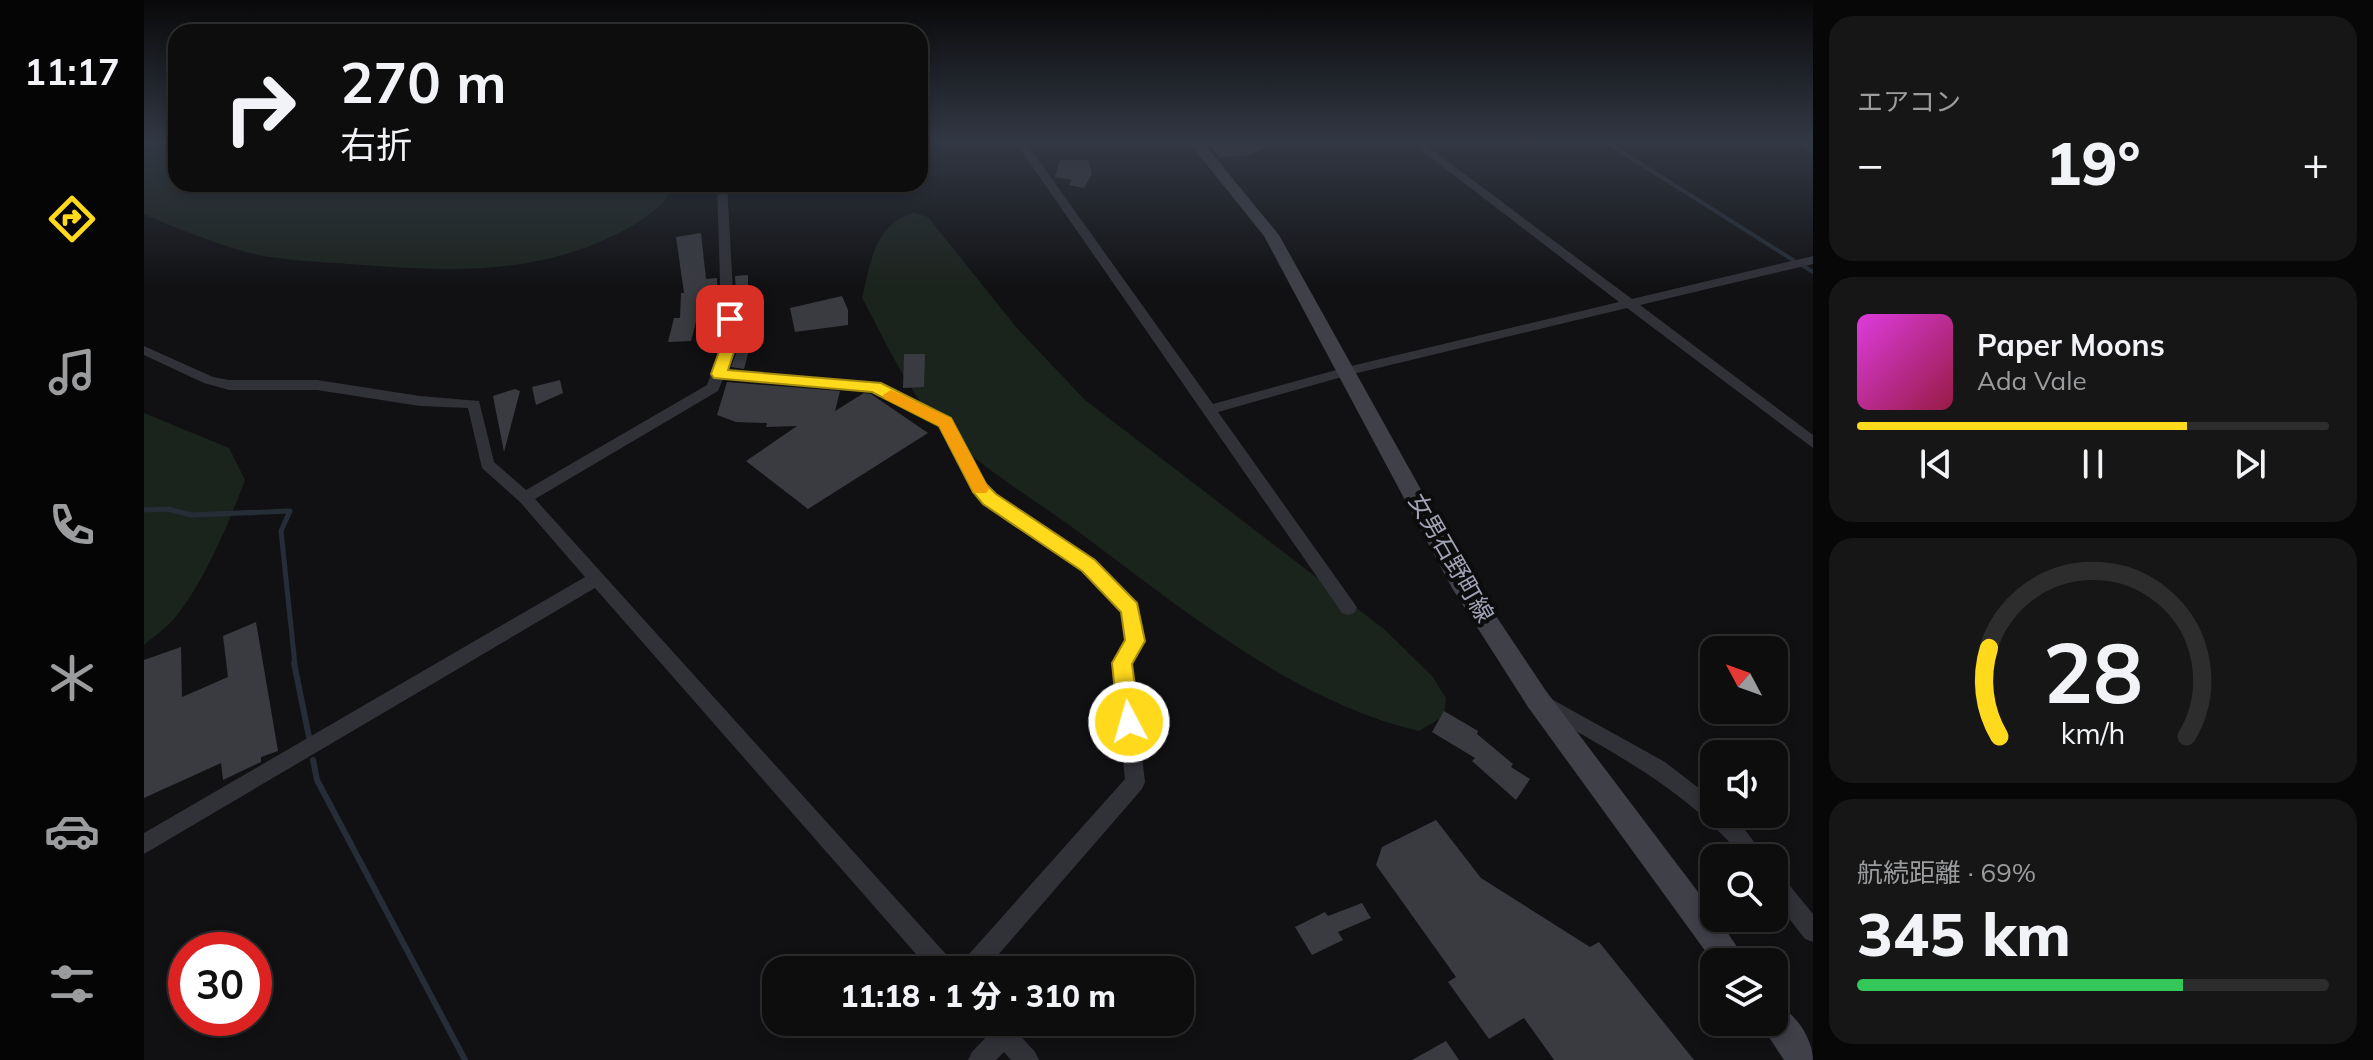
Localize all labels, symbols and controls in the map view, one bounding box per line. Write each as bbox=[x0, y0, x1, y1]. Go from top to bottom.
text: 270 m bbox=[340, 47, 507, 117]
text: 11:17 bbox=[24, 49, 120, 94]
icon: right bbox=[208, 56, 312, 160]
text: エアコン bbox=[1857, 85, 1961, 118]
text: 右折 bbox=[340, 122, 412, 167]
text: 19° bbox=[2045, 125, 2141, 200]
text: − bbox=[1857, 136, 1883, 191]
text: + bbox=[2303, 136, 2329, 191]
icon: directions bbox=[44, 191, 100, 247]
pin bbox=[696, 285, 764, 353]
icon: arrive bbox=[708, 297, 752, 341]
text: Paper Moons bbox=[1977, 326, 2165, 364]
icon: music bbox=[44, 344, 100, 400]
text: Ada Vale bbox=[1977, 364, 2087, 397]
icon: previous bbox=[1914, 442, 1958, 486]
icon: pause bbox=[2071, 442, 2115, 486]
icon: next bbox=[2228, 442, 2272, 486]
street label: 女男石野町線 bbox=[1403, 488, 1501, 627]
icon: phone bbox=[44, 497, 100, 553]
text: 28 bbox=[2043, 618, 2143, 723]
north arrow bbox=[1700, 636, 1788, 724]
map controls bbox=[1700, 636, 1788, 1036]
icon: climate bbox=[44, 650, 100, 706]
position arrow bbox=[1087, 680, 1171, 764]
text: km/h bbox=[2061, 715, 2125, 751]
button: sound bbox=[1700, 740, 1788, 828]
icon: car bbox=[44, 803, 100, 859]
button: search bbox=[1700, 844, 1788, 932]
text: 航続距離 · 69% bbox=[1857, 856, 2036, 889]
text: 345 km bbox=[1857, 896, 2071, 971]
speed limit sign: 30 bbox=[168, 932, 272, 1036]
button: layers bbox=[1700, 948, 1788, 1036]
icon: filters bbox=[44, 956, 100, 1012]
text: 11:18 · 1 分 · 310 m bbox=[840, 977, 1116, 1015]

